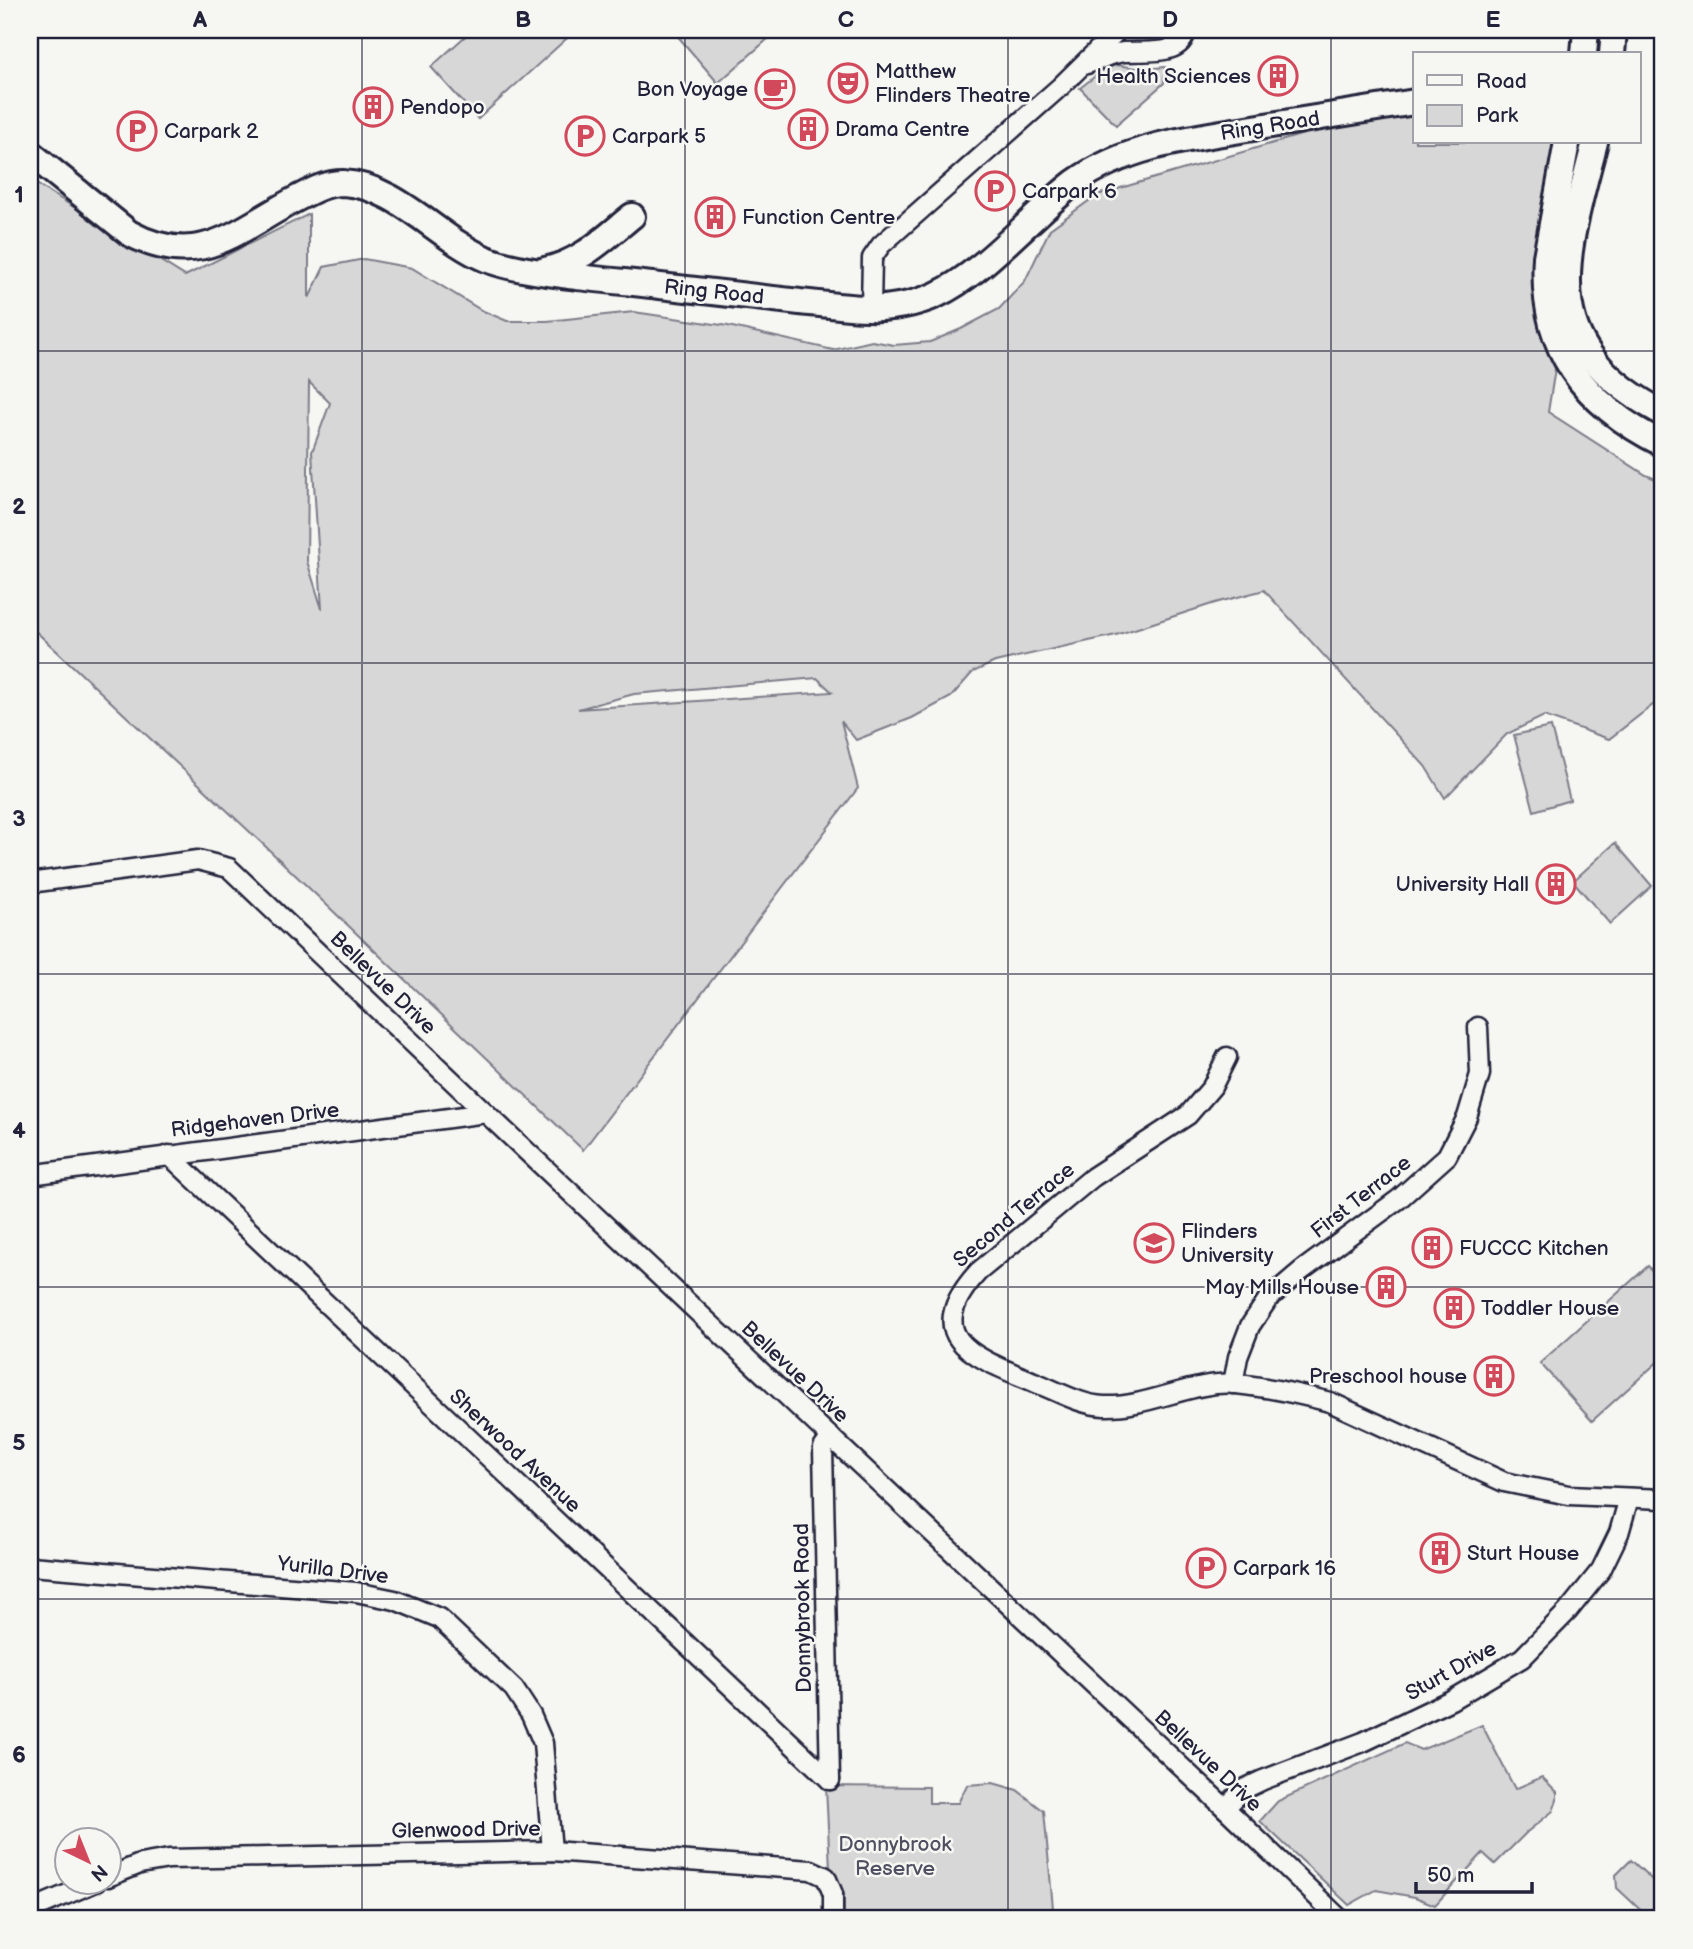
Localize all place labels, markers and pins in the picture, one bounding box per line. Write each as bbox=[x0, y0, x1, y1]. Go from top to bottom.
building icon: Health Sciences bbox=[1257, 55, 1299, 97]
place label: Matthew Flinders Theatre bbox=[875, 59, 1031, 108]
theatre icon: Matthew Flinders Theatre bbox=[827, 62, 869, 104]
place label: Health Sciences bbox=[1096, 64, 1251, 89]
cafe icon: Bon Voyage bbox=[754, 68, 796, 110]
place label: Bon Voyage bbox=[636, 77, 748, 102]
building icon: Pendopo bbox=[352, 86, 394, 128]
place label: Pendopo bbox=[400, 95, 485, 120]
building icon: Drama Centre bbox=[787, 108, 829, 150]
parking icon: Carpark 2 bbox=[116, 110, 158, 152]
parking icon: Carpark 5 bbox=[564, 115, 606, 157]
place label: Drama Centre bbox=[835, 117, 970, 142]
place label: Carpark 2 bbox=[164, 119, 259, 144]
place label: Carpark 5 bbox=[612, 124, 706, 149]
parking icon: Carpark 6 bbox=[974, 170, 1016, 212]
place label: Carpark 6 bbox=[1022, 179, 1117, 204]
building icon: Function Centre bbox=[694, 196, 736, 238]
place label: Function Centre bbox=[742, 205, 895, 230]
building icon: University Hall bbox=[1535, 863, 1577, 905]
place label: University Hall bbox=[1396, 872, 1529, 897]
place label: Flinders University bbox=[1181, 1219, 1274, 1268]
school or university icon: Flinders University bbox=[1133, 1222, 1175, 1264]
building icon: FUCCC Kitchen bbox=[1411, 1227, 1453, 1269]
place label: FUCCC Kitchen bbox=[1459, 1236, 1609, 1261]
building icon: May Mills House bbox=[1365, 1266, 1407, 1308]
place label: May Mills House bbox=[1205, 1275, 1359, 1300]
building icon: Toddler House bbox=[1433, 1287, 1475, 1329]
place label: Toddler House bbox=[1481, 1296, 1619, 1321]
building icon: Preschool house bbox=[1473, 1355, 1515, 1397]
place label: Preschool house bbox=[1309, 1364, 1467, 1389]
building icon: Sturt House bbox=[1419, 1532, 1461, 1574]
place label: Sturt House bbox=[1467, 1541, 1579, 1566]
parking icon: Carpark 16 bbox=[1185, 1547, 1227, 1589]
place label: Carpark 16 bbox=[1233, 1556, 1336, 1581]

